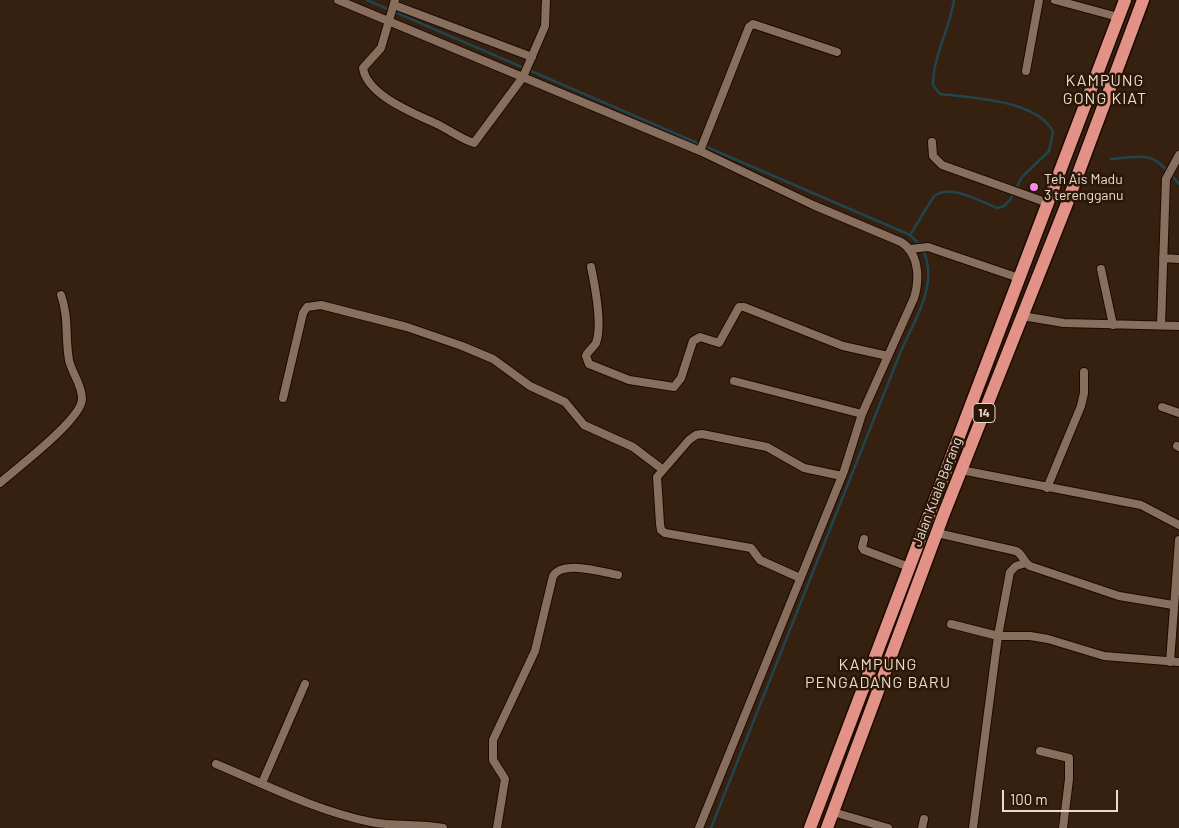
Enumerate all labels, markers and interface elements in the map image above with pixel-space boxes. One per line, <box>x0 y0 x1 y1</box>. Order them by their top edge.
district label: KAMPUNG GONG KIAT <box>1062 71 1148 109</box>
place label: Teh Ais Madu 3 terengganu <box>1044 171 1124 203</box>
marker: Teh Ais Madu 3 terengganu <box>1028 181 1040 193</box>
road number: 14 <box>973 403 995 422</box>
street label: Jalan Kuala Berang <box>908 435 966 549</box>
district label: KAMPUNG PENGADANG BARU <box>803 655 953 693</box>
scale bar <box>1004 780 1120 812</box>
text: 100 m <box>1010 790 1048 808</box>

